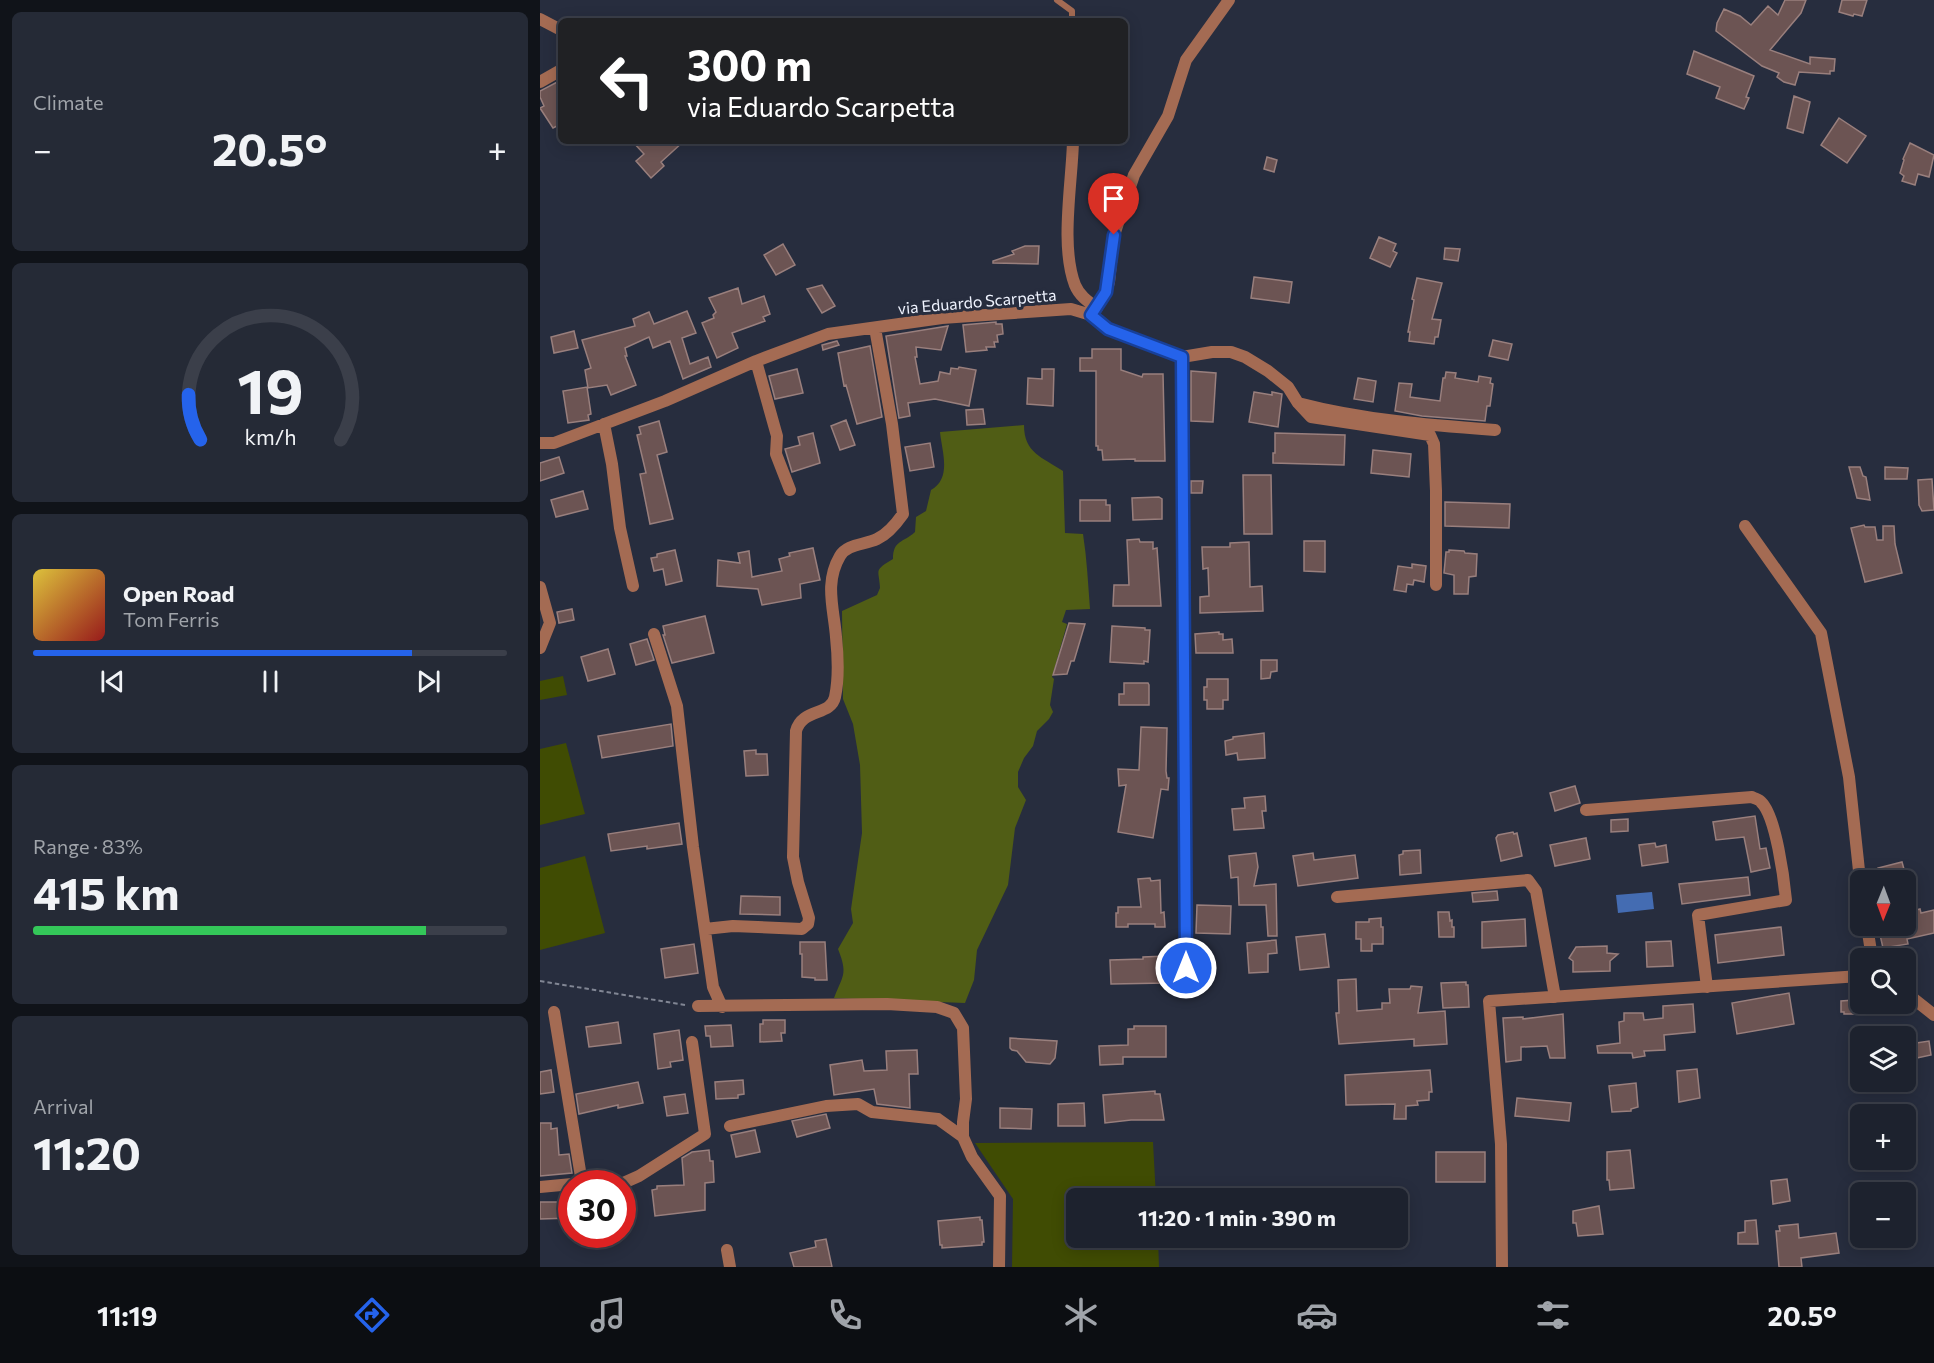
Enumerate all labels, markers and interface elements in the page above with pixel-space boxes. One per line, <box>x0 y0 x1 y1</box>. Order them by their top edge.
text: 300 m <box>687 38 812 90</box>
icon: left <box>588 42 666 120</box>
text: Climate <box>33 90 103 114</box>
text: via Eduardo Scarpetta <box>687 90 956 123</box>
text: 20.5° <box>212 120 327 175</box>
text: − <box>33 128 52 169</box>
text: + <box>488 128 507 169</box>
pin <box>1088 173 1139 235</box>
icon: arrive <box>1097 182 1130 215</box>
street label: via Eduardo Scarpetta <box>897 285 1057 317</box>
text: 19 <box>237 351 303 427</box>
text: km/h <box>244 423 296 449</box>
text: Open Road <box>123 580 234 607</box>
text: Tom Ferris <box>123 607 219 631</box>
icon: previous <box>96 665 129 698</box>
icon: pause <box>254 665 287 698</box>
icon: next <box>412 665 445 698</box>
text: Range · 83% <box>33 834 143 858</box>
text: 415 km <box>33 864 180 919</box>
north arrow <box>1850 870 1916 936</box>
map controls <box>1850 870 1916 1248</box>
position arrow <box>1154 936 1218 1000</box>
button: search <box>1850 948 1916 1014</box>
button: layers <box>1850 1026 1916 1092</box>
text: Arrival <box>33 1094 94 1118</box>
button: + <box>1850 1104 1916 1170</box>
text: 11:20 <box>33 1124 141 1179</box>
speed limit sign: 30 <box>558 1170 636 1248</box>
button: − <box>1850 1182 1916 1248</box>
text: 11:20 · 1 min · 390 m <box>1138 1204 1336 1231</box>
icon: directions <box>351 1294 393 1336</box>
icon: music <box>587 1294 629 1336</box>
icon: phone <box>824 1294 866 1336</box>
icon: climate <box>1060 1294 1102 1336</box>
icon: car <box>1296 1294 1338 1336</box>
icon: filters <box>1532 1294 1574 1336</box>
text: 11:19 <box>97 1299 157 1332</box>
text: 20.5° <box>1768 1299 1837 1332</box>

